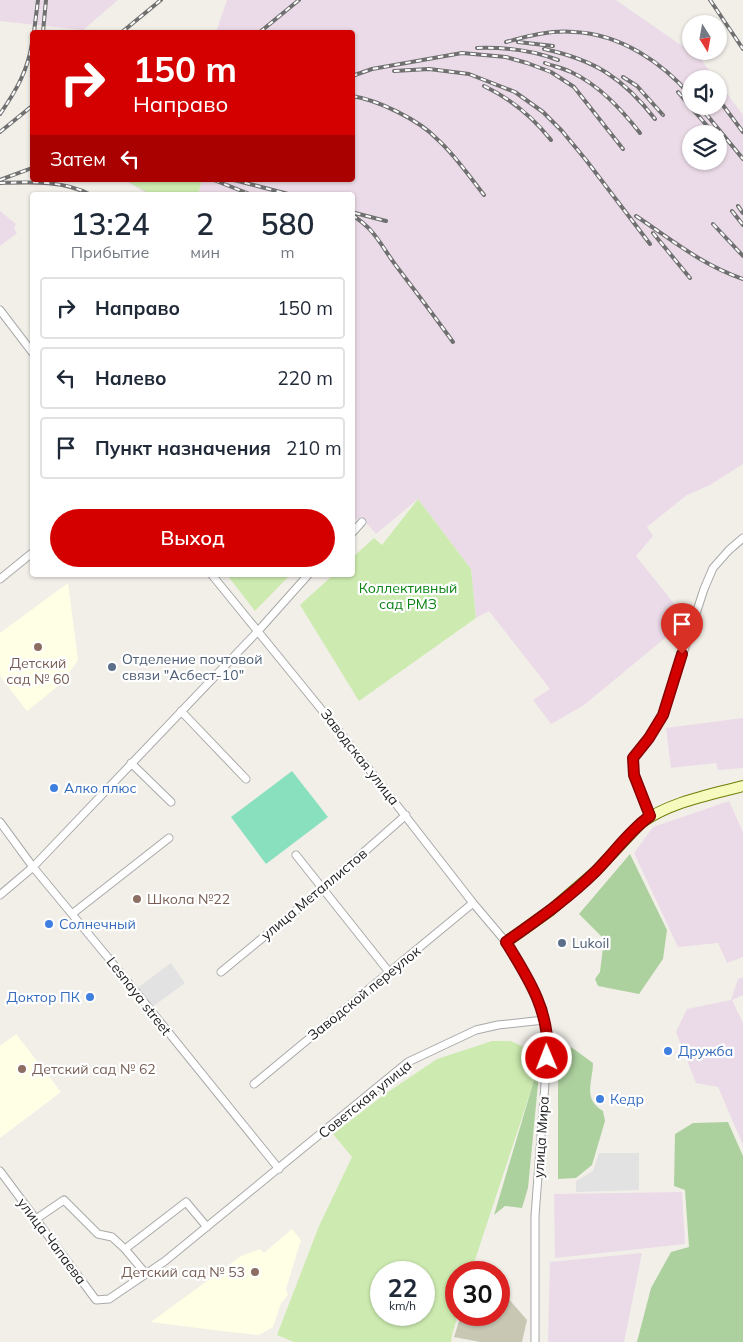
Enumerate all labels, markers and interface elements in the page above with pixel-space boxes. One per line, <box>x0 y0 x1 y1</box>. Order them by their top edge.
north arrow <box>682 15 728 60</box>
map controls <box>682 15 727 170</box>
text: 150 m <box>133 47 237 91</box>
icon: right <box>50 50 115 115</box>
button: sound <box>682 70 727 115</box>
text: Направо <box>133 90 228 118</box>
button: layers <box>682 125 727 170</box>
icon: left <box>116 145 144 173</box>
text: Затем <box>50 147 106 171</box>
text: 13:24 <box>71 205 150 243</box>
text: 2 <box>196 205 214 243</box>
text: 580 <box>260 205 314 243</box>
text: Прибытие <box>71 242 149 262</box>
text: мин <box>190 242 220 262</box>
text: m <box>280 242 295 262</box>
icon: right <box>52 294 80 322</box>
text: Направо <box>95 296 180 320</box>
text: 150 m <box>277 296 333 320</box>
icon: left <box>52 364 80 392</box>
text: Налево <box>95 366 167 390</box>
text: 220 m <box>277 366 333 390</box>
icon: arrive <box>52 434 80 462</box>
text: Пункт назначения <box>95 436 271 460</box>
text: 210 m <box>286 436 342 460</box>
button: Выход <box>50 509 335 567</box>
park label: Коллективный сад РМЗ <box>359 579 457 613</box>
pin <box>661 603 703 654</box>
icon: arrive <box>668 610 696 638</box>
marker: Детский сад № 60 <box>32 641 44 653</box>
place label: Отделение почтовой связи "Асбест-10" <box>122 650 263 684</box>
place label: Детский сад № 60 <box>6 654 70 688</box>
marker: Отделение почтовой связи "Асбест-10" <box>106 661 118 673</box>
street label: Заводская улица <box>317 705 403 809</box>
place label: Алко плюс <box>64 779 136 797</box>
marker: Алко плюс <box>48 782 60 794</box>
street label: улица Металлистов <box>257 844 371 944</box>
place label: Школа №22 <box>147 890 230 908</box>
marker: Школа №22 <box>131 893 143 905</box>
place label: Солнечный <box>59 915 136 933</box>
marker: Солнечный <box>43 918 55 930</box>
place label: Lukoil <box>572 934 609 952</box>
marker: Lukoil <box>556 937 568 949</box>
street label: Заводской переулок <box>304 942 424 1044</box>
street label: Lesnaya street <box>103 953 175 1039</box>
place label: Доктор ПК <box>7 988 81 1006</box>
marker: Доктор ПК <box>84 991 96 1003</box>
position arrow <box>520 1031 572 1083</box>
place label: Дружба <box>678 1042 733 1060</box>
marker: Дружба <box>662 1045 674 1057</box>
street label: Советская улица <box>315 1056 415 1142</box>
place label: Детский сад № 62 <box>32 1060 156 1078</box>
marker: Детский сад № 62 <box>16 1063 28 1075</box>
place label: Кедр <box>610 1090 644 1108</box>
marker: Кедр <box>594 1093 606 1105</box>
street label: улица Мира <box>529 1096 553 1178</box>
street label: улица Чапаева <box>14 1194 90 1288</box>
speed limit sign: 30 <box>445 1261 510 1326</box>
place label: Детский сад № 53 <box>121 1263 245 1281</box>
marker: Детский сад № 53 <box>249 1266 261 1278</box>
text: 22 <box>387 1272 418 1303</box>
text: km/h <box>389 1298 416 1313</box>

